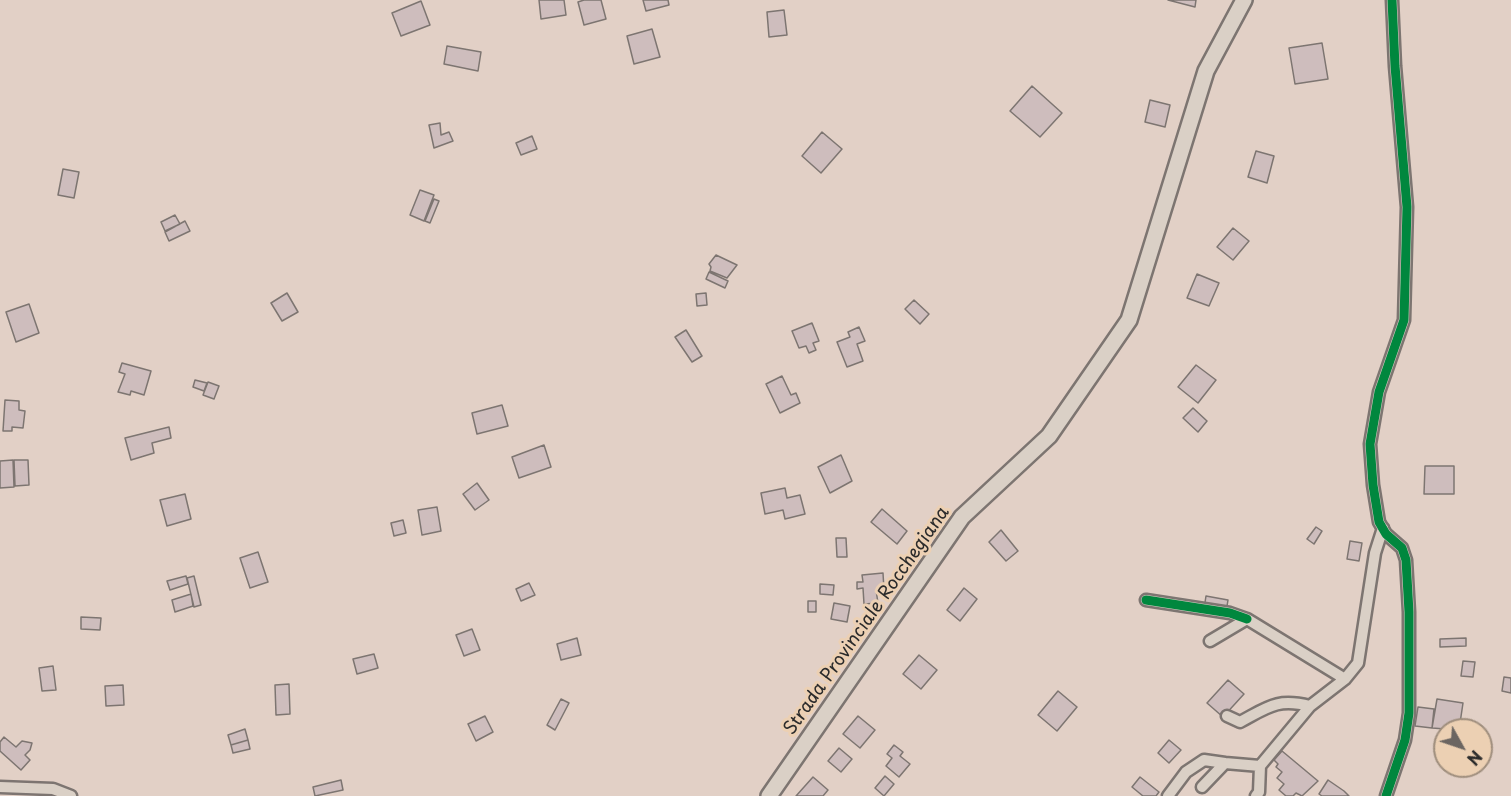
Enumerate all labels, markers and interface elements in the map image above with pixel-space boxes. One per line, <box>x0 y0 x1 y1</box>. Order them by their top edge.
street label: Strada Provinciale Rocchegiana <box>780 503 954 739</box>
north arrow <box>1433 718 1493 778</box>
text: N <box>1462 746 1489 771</box>

